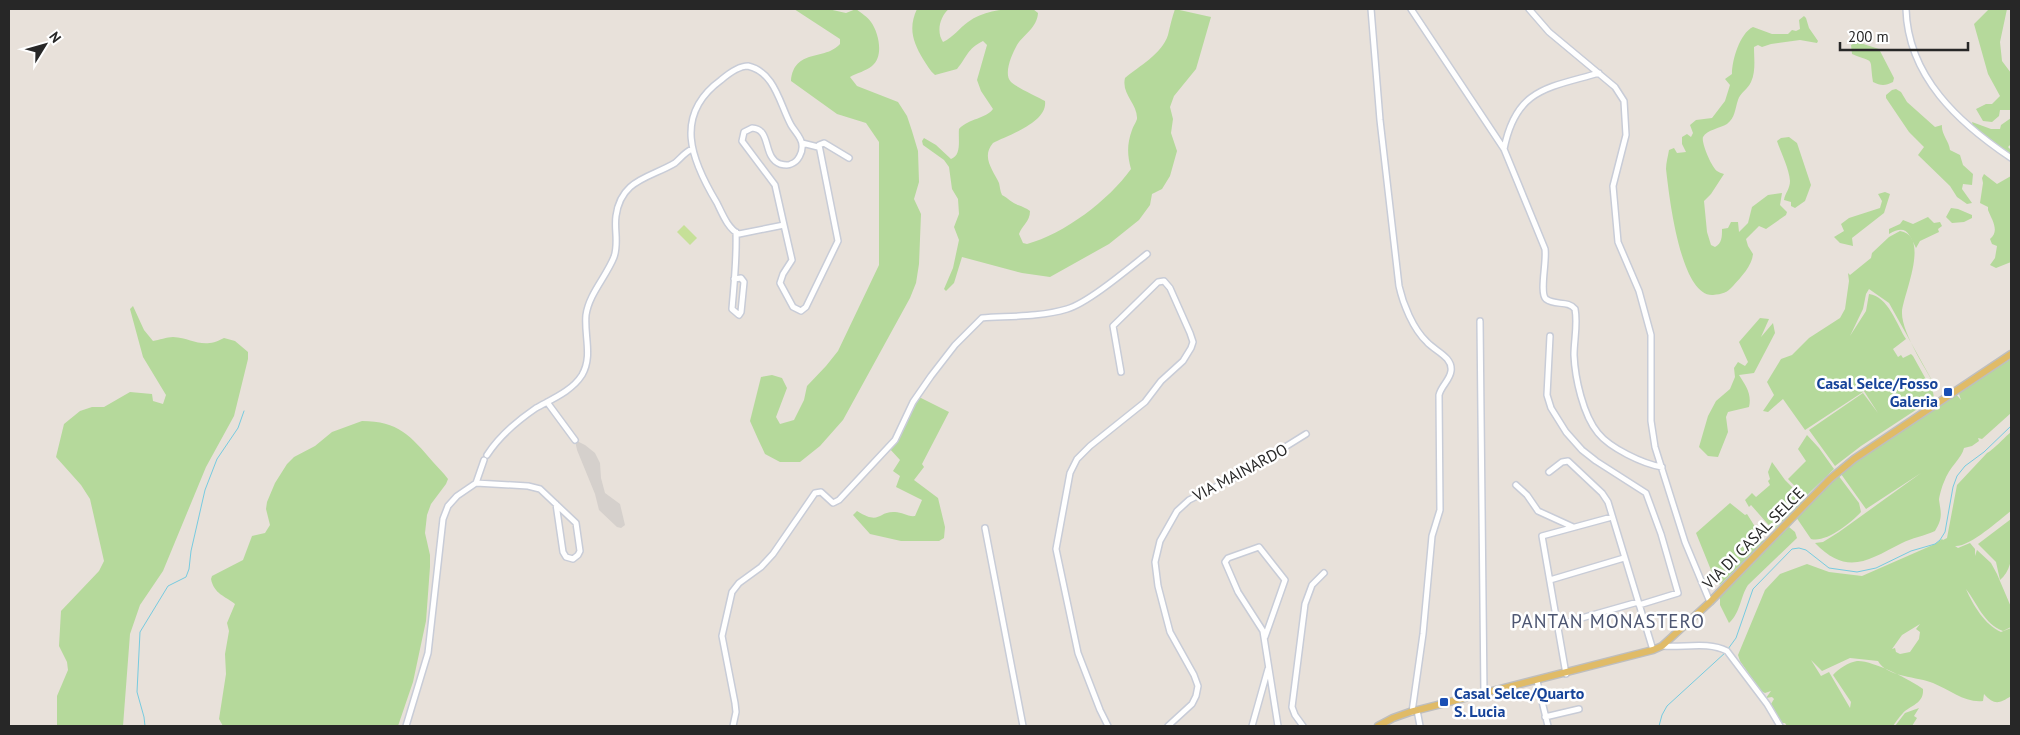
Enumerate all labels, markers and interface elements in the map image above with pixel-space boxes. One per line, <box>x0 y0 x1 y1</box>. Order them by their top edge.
north arrow <box>20 20 70 70</box>
scale bar <box>1840 20 1968 52</box>
text: 200 m <box>1848 27 1889 46</box>
text: N <box>45 28 65 46</box>
place label: Casal Selce/Fosso Galeria <box>1816 373 1938 411</box>
marker: Casal Selce/Fosso Galeria <box>1942 386 1954 398</box>
street label: VIA MAINARDO <box>1188 439 1291 506</box>
street label: VIA DI CASAL SELCE <box>1697 483 1808 594</box>
district label: PANTAN MONASTERO <box>1511 609 1705 633</box>
place label: Casal Selce/Quarto S. Lucia <box>1454 683 1585 721</box>
marker: Casal Selce/Quarto S. Lucia <box>1438 696 1450 708</box>

